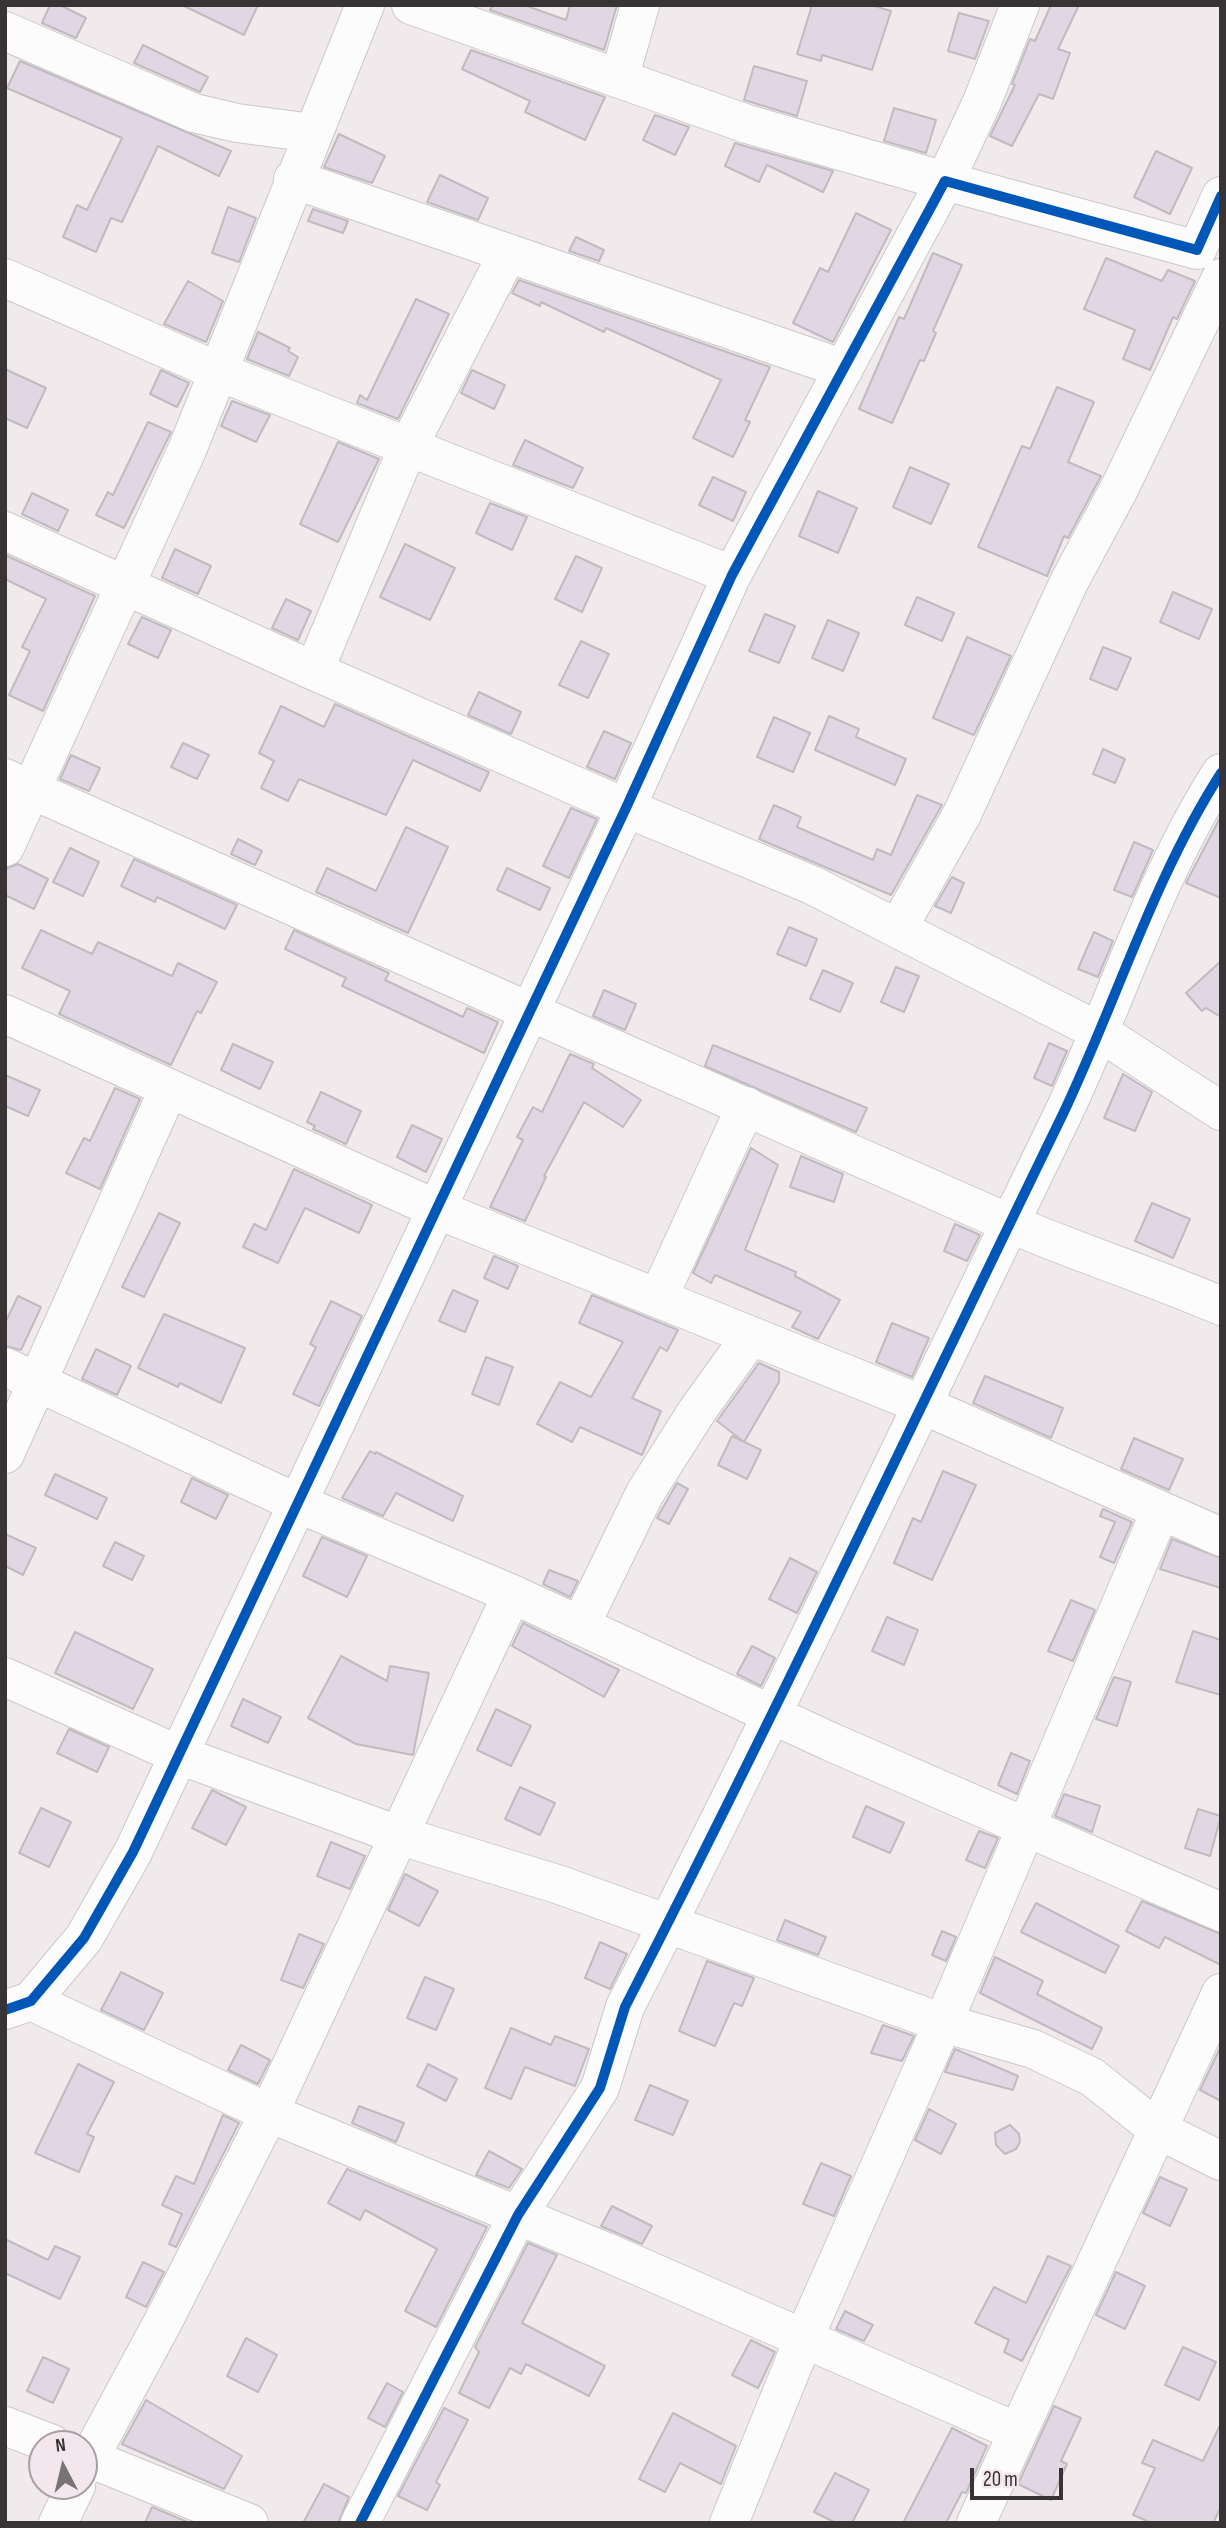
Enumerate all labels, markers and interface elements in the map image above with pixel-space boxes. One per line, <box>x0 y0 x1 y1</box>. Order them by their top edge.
north arrow <box>28 2430 98 2500</box>
text: N <box>54 2434 67 2458</box>
scale bar <box>974 2454 1067 2498</box>
text: 20 m <box>983 2467 1018 2492</box>

